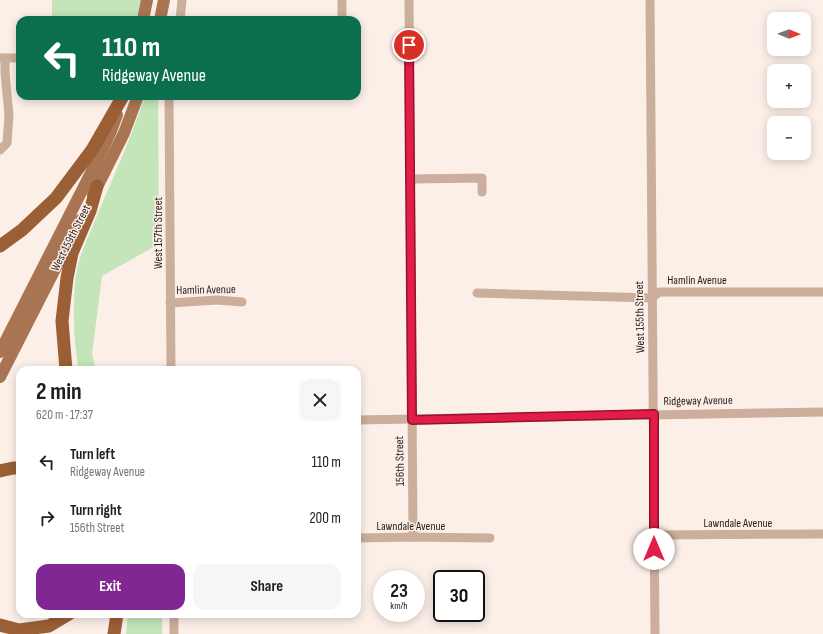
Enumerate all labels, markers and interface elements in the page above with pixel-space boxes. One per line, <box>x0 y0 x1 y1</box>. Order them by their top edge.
north arrow <box>767 12 811 56</box>
map controls <box>767 12 811 160</box>
pin <box>392 28 426 62</box>
text: 110 m <box>102 31 160 64</box>
icon: left <box>36 32 88 84</box>
icon: arrive <box>398 34 420 56</box>
button: + <box>767 64 811 108</box>
text: Ridgeway Avenue <box>102 65 206 86</box>
button: − <box>767 116 811 160</box>
street label: West 157th Street <box>151 197 166 269</box>
street label: West 159th Street <box>48 202 94 274</box>
street label: Hamlin Avenue <box>667 273 727 288</box>
street label: West 155th Street <box>632 280 648 353</box>
street label: Hamlin Avenue <box>176 282 236 298</box>
text: 2 min <box>36 377 82 406</box>
button: close <box>299 379 341 421</box>
street label: Ridgeway Avenue <box>663 393 733 409</box>
text: 620 m · 17:37 <box>36 407 93 423</box>
street label: 156th Street <box>392 435 408 486</box>
text: Turn left <box>70 445 115 464</box>
icon: left <box>36 451 58 473</box>
text: 110 m <box>312 453 341 472</box>
text: Ridgeway Avenue <box>70 464 145 480</box>
text: Turn right <box>70 501 122 520</box>
icon: right <box>36 507 58 529</box>
text: 200 m <box>309 509 341 528</box>
street label: Lawndale Avenue <box>704 516 773 531</box>
street label: Lawndale Avenue <box>377 519 446 534</box>
text: 156th Street <box>70 520 124 536</box>
position arrow <box>633 528 675 570</box>
button: Exit <box>36 564 185 610</box>
button: Share <box>193 564 341 610</box>
speed limit sign: 30 <box>433 570 485 622</box>
text: 23 <box>390 579 408 603</box>
text: km/h <box>390 600 408 612</box>

